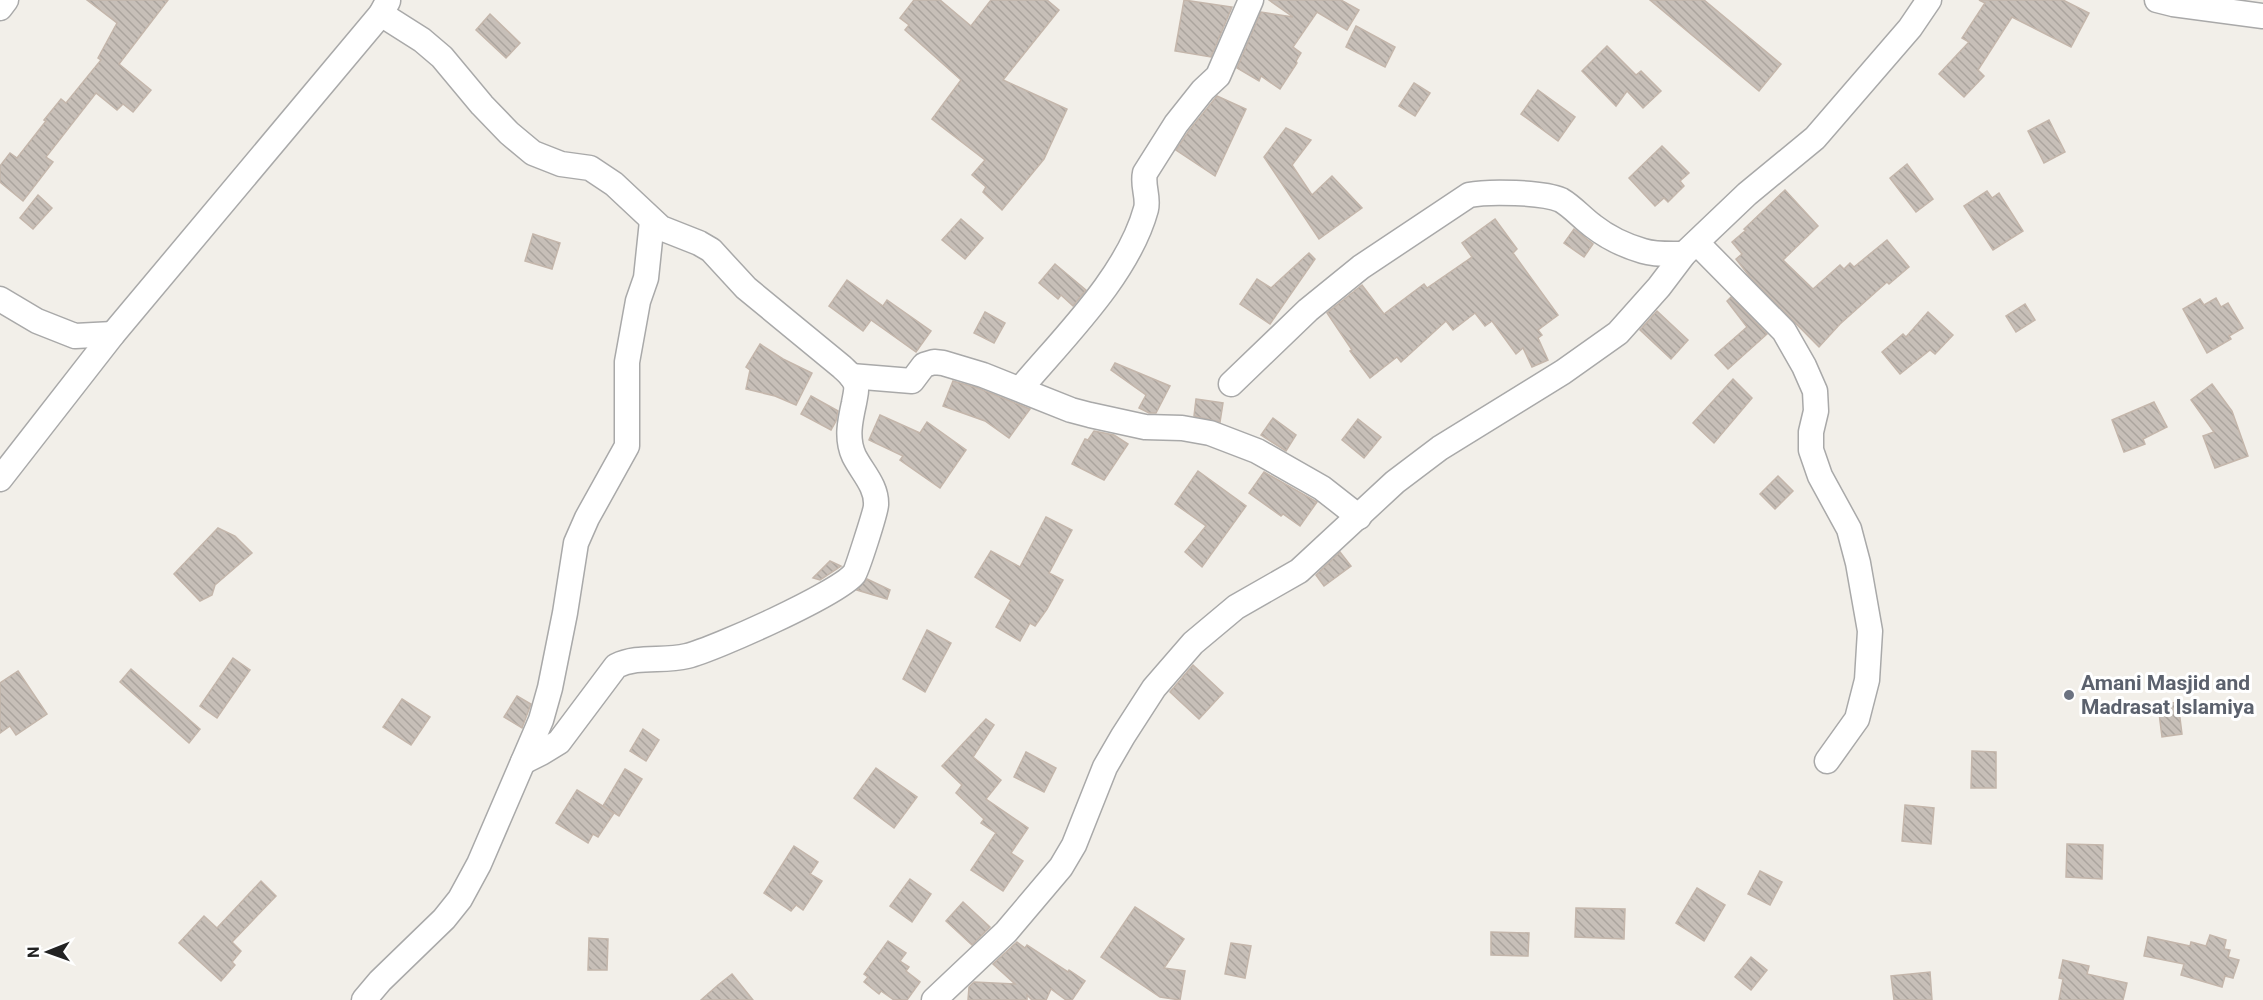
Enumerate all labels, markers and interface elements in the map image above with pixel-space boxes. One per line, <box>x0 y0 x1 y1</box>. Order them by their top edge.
place label: Amani Masjid and Madrasat Islamiya <box>2081 671 2255 719</box>
marker: Amani Masjid and Madrasat Islamiya <box>2062 688 2076 702</box>
north arrow <box>18 922 78 982</box>
text: N <box>24 946 43 958</box>

